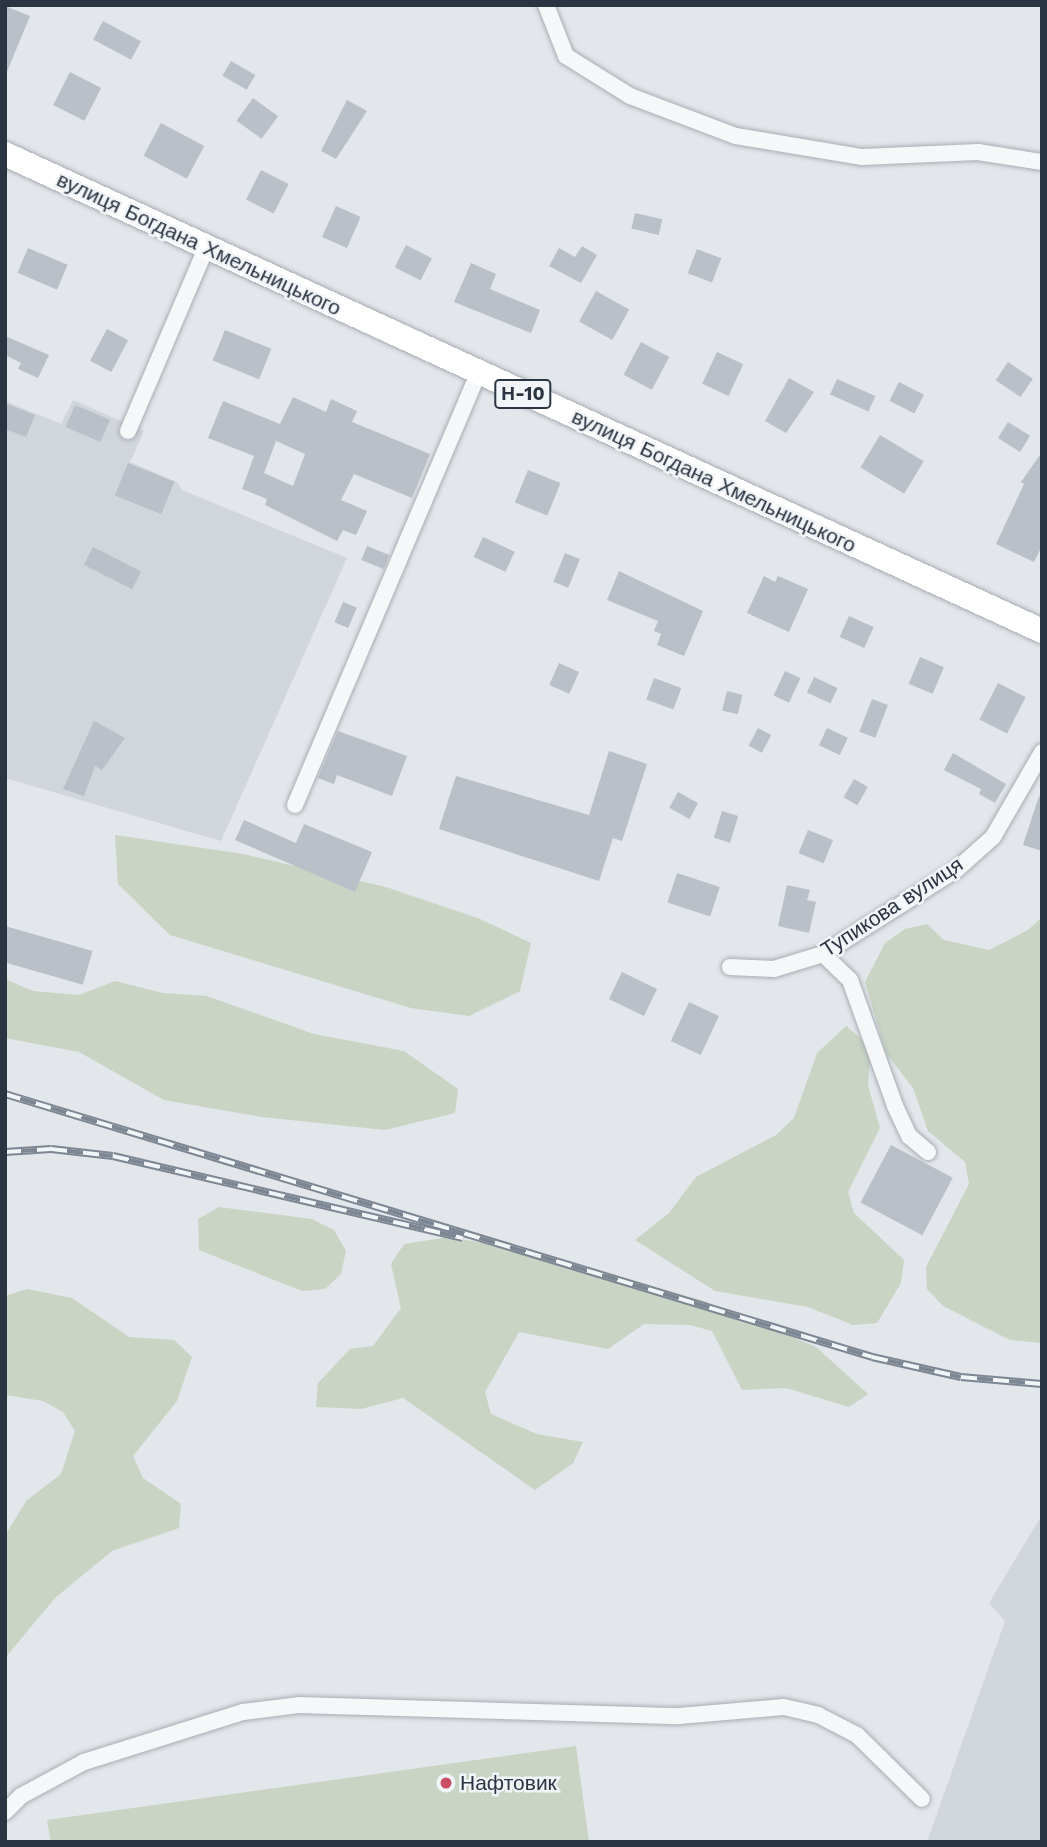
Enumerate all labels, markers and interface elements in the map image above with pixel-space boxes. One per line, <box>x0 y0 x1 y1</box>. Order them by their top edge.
street label: вулиця Богдана Хмельницького <box>53 167 345 321</box>
road number: Н-10 <box>493 378 553 410</box>
street label: вулиця Богдана Хмельницького <box>568 404 860 558</box>
street label: Тупикова вулиця <box>816 852 968 962</box>
place label: Нафтовик <box>460 1770 557 1796</box>
marker: Нафтовик <box>438 1775 454 1791</box>

